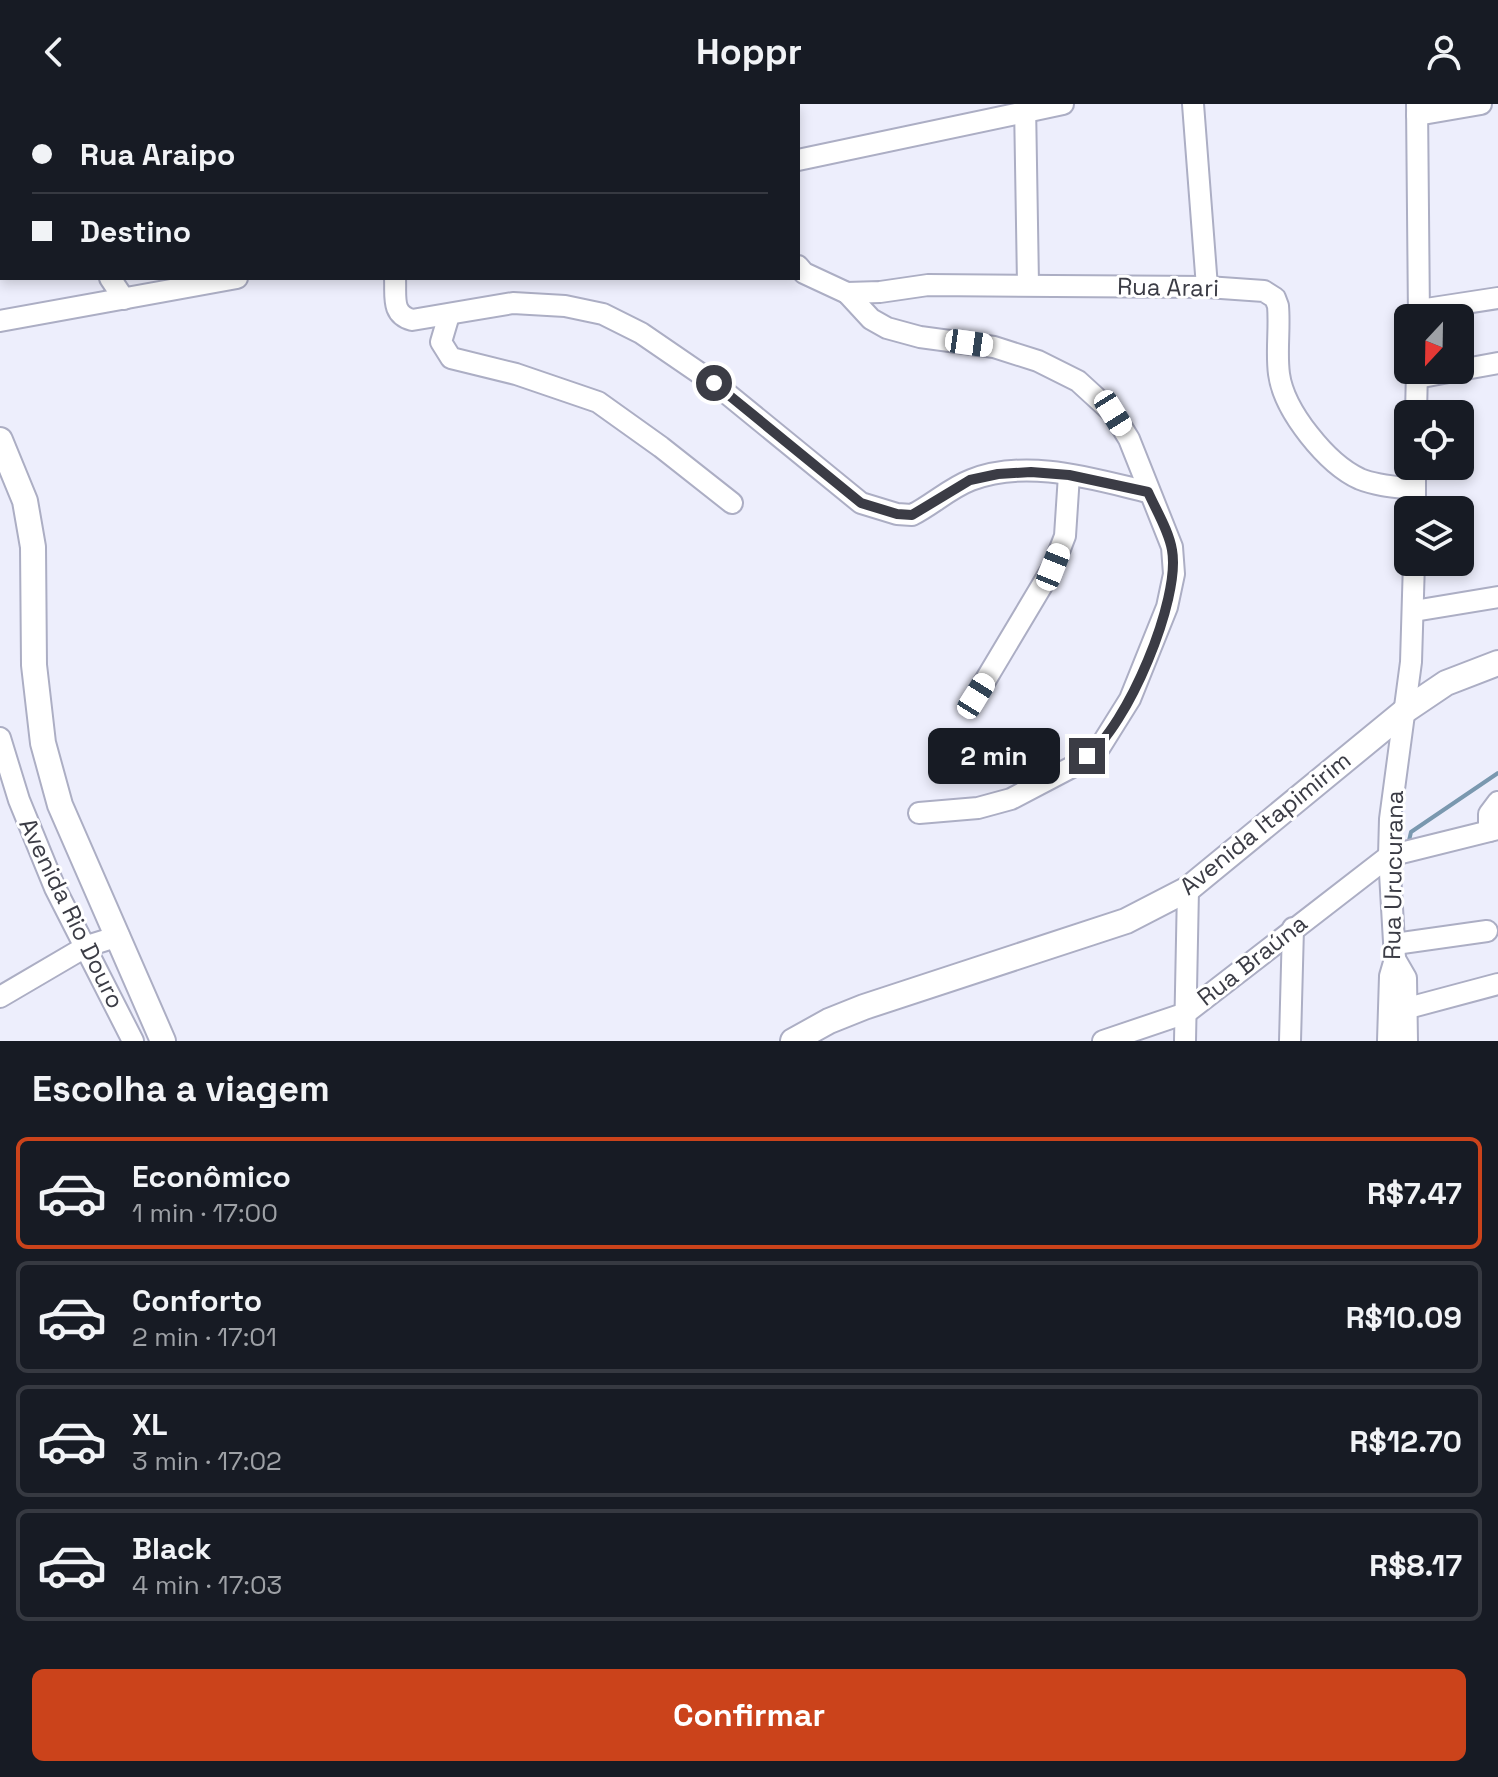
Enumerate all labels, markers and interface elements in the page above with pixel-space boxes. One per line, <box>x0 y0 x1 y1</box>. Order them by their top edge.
text: Hoppr <box>696 29 802 75</box>
icon: back <box>32 30 76 74</box>
icon: person <box>1422 30 1466 74</box>
text: Rua Araipo <box>80 135 235 174</box>
text: Destino <box>80 212 191 251</box>
street label: Rua Arari <box>1117 271 1219 303</box>
north arrow <box>1394 304 1474 384</box>
map controls <box>1394 304 1474 576</box>
car <box>944 328 994 358</box>
route start <box>696 365 732 401</box>
car <box>1090 386 1136 440</box>
button: locate <box>1394 400 1474 480</box>
button: layers <box>1394 496 1474 576</box>
car <box>1033 540 1073 594</box>
car <box>953 669 999 723</box>
callout: 2 min <box>927 728 1059 784</box>
route end <box>1069 738 1105 774</box>
text: 2 min <box>960 739 1028 773</box>
street label: Avenida Itapimirim <box>1173 744 1357 902</box>
street label: Rua Urucurana <box>1376 790 1410 960</box>
street label: Avenida Rio Douro <box>12 813 132 1013</box>
street label: Rua Braúna <box>1191 907 1313 1013</box>
text: Escolha a viagem <box>32 1066 330 1112</box>
icon: car <box>36 1157 108 1229</box>
text: Econômico <box>132 1157 291 1196</box>
text: R$7.47 <box>1367 1174 1462 1213</box>
text: 1 min · 17:00 <box>132 1196 278 1230</box>
icon: car <box>36 1281 108 1353</box>
text: Conforto <box>132 1281 262 1320</box>
text: R$10.09 <box>1346 1298 1462 1337</box>
text: 2 min · 17:01 <box>132 1320 277 1354</box>
icon: car <box>36 1405 108 1477</box>
text: XL <box>132 1405 168 1444</box>
text: R$12.70 <box>1350 1422 1462 1461</box>
text: 3 min · 17:02 <box>132 1444 282 1478</box>
icon: car <box>36 1529 108 1601</box>
text: Black <box>132 1529 211 1568</box>
text: R$8.17 <box>1369 1546 1462 1585</box>
text: 4 min · 17:03 <box>132 1568 282 1602</box>
button: Confirmar <box>32 1669 1466 1761</box>

